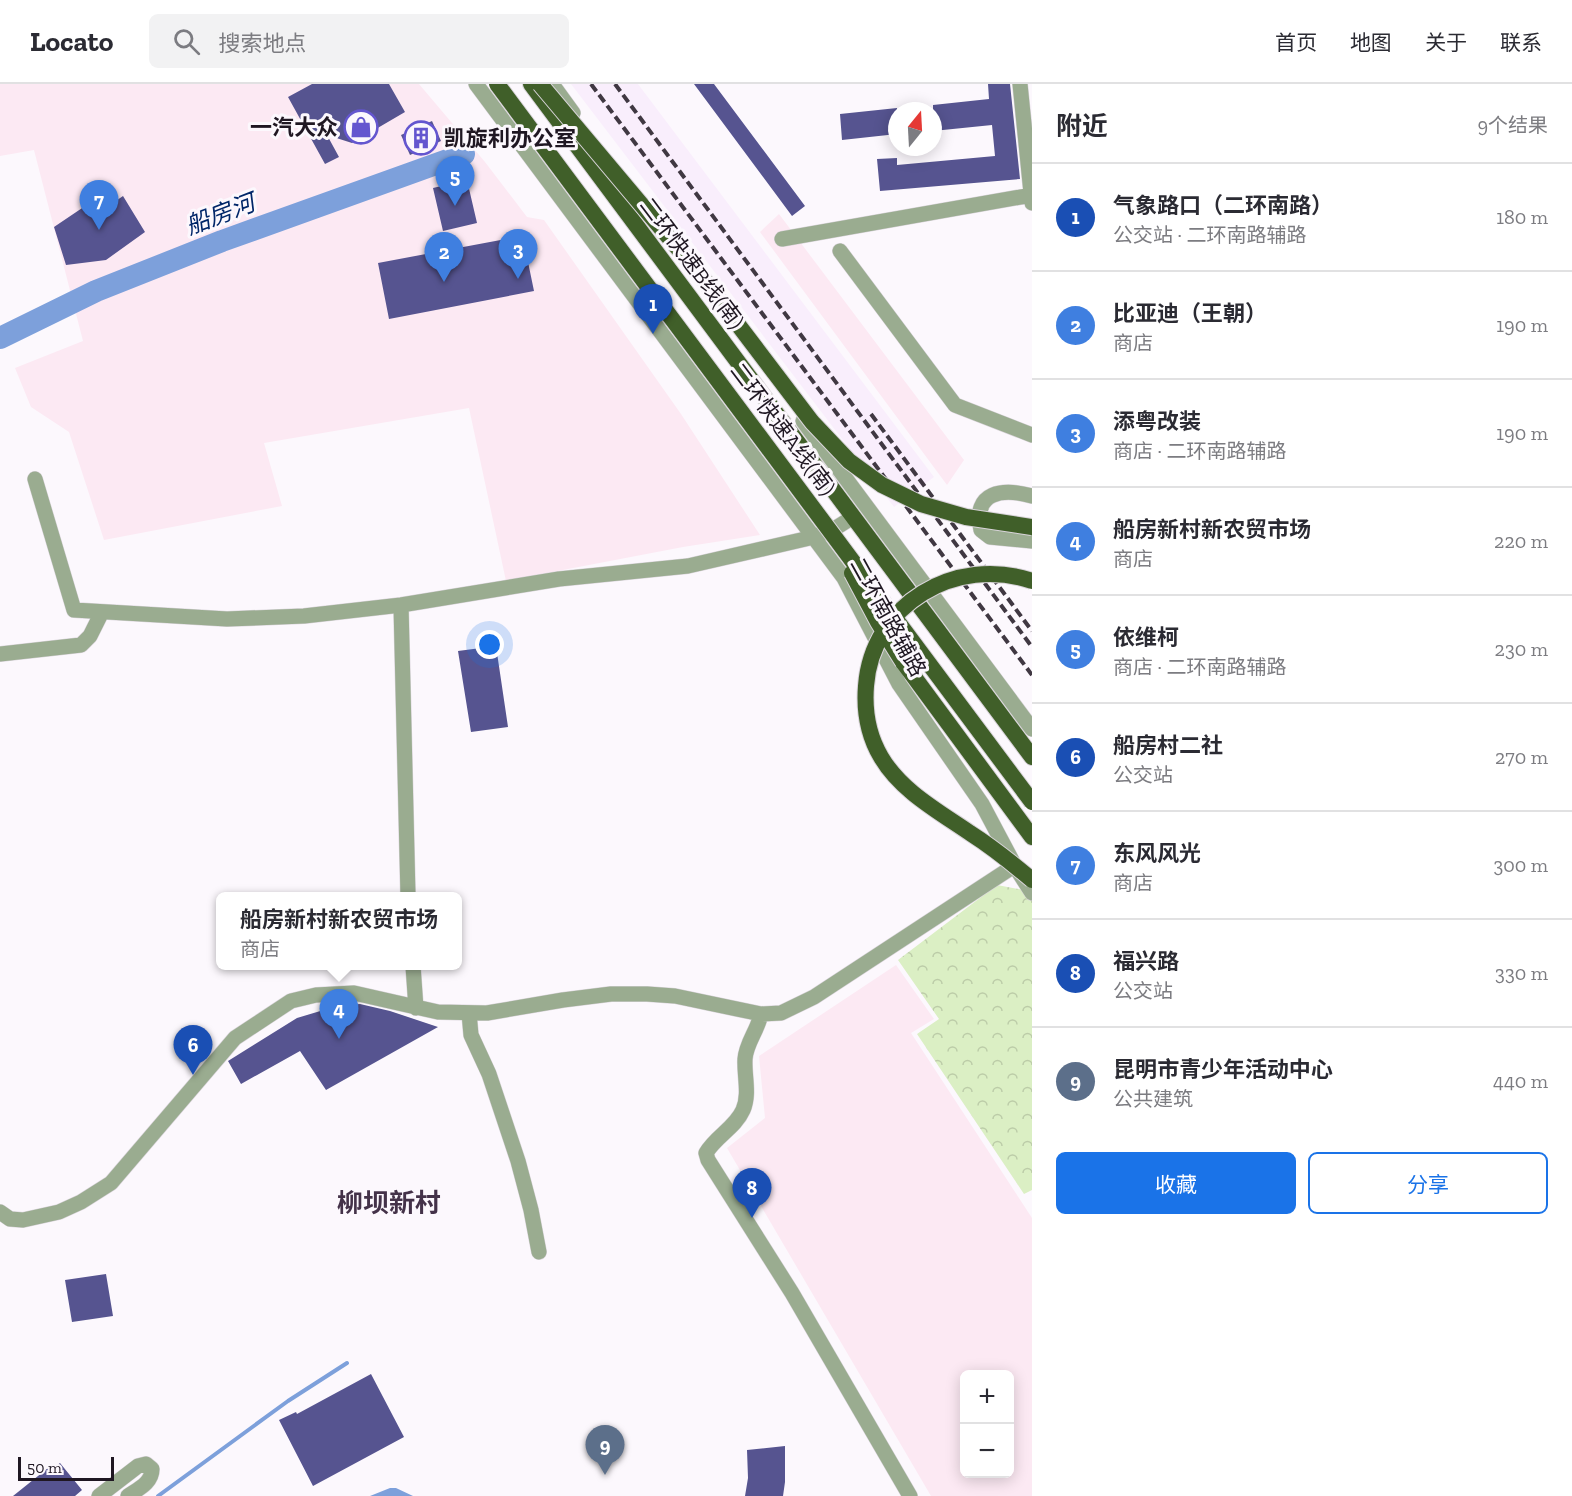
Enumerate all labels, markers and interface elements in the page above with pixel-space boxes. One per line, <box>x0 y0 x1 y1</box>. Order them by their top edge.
search box <box>149 14 569 68</box>
text: Locato <box>30 25 113 58</box>
icon: search <box>170 25 203 58</box>
text: 搜索地点 <box>218 30 306 57</box>
text: 首页 <box>1275 30 1317 55</box>
text: 地图 <box>1350 30 1392 55</box>
text: 关于 <box>1425 30 1467 55</box>
text: 联系 <box>1500 30 1542 55</box>
north arrow <box>888 102 942 156</box>
shop icon: 一汽大众 <box>343 109 379 145</box>
text: 附近 <box>1056 110 1108 142</box>
text: 9个结果 <box>1477 113 1548 137</box>
place label: 一汽大众 <box>250 114 338 141</box>
building icon: 凯旋利办公室 <box>403 120 439 156</box>
place label: 凯旋利办公室 <box>444 125 576 152</box>
pin: 5 <box>436 156 474 206</box>
pin: 7 <box>80 180 118 230</box>
water label: 船房河 <box>181 186 263 240</box>
street label: 二环快速B线(南) <box>634 192 750 334</box>
text: 气象路口（二环南路） <box>1113 192 1333 219</box>
text: 1 <box>1071 205 1080 229</box>
text: 180 m <box>1496 205 1548 229</box>
text: 公交站 · 二环南路辅路 <box>1113 223 1306 247</box>
pin: 3 <box>498 230 538 279</box>
pin: 2 <box>424 232 464 282</box>
pin: 1 <box>634 284 672 334</box>
text: 比亚迪（王朝） <box>1113 300 1267 327</box>
text: 2 <box>1070 313 1081 337</box>
text: 190 m <box>1496 313 1548 337</box>
text: 商店 <box>1113 331 1153 355</box>
street label: 二环快速A线(南) <box>725 358 841 500</box>
text: 添粤改装 <box>1113 408 1201 435</box>
text: 3 <box>1070 421 1081 445</box>
text: 190 m <box>1496 421 1548 445</box>
text: 商店 · 二环南路辅路 <box>1113 439 1286 463</box>
text: 船房新村新农贸市场 <box>1113 516 1311 543</box>
text: 4 <box>1070 529 1081 553</box>
text: 220 m <box>1494 529 1548 553</box>
text: 商店 <box>1113 547 1153 571</box>
street label: 二环南路辅路 <box>844 553 932 681</box>
text: 依维柯 <box>1113 624 1179 651</box>
your location <box>475 630 504 659</box>
text: 5 <box>1070 637 1081 661</box>
text: 230 m <box>1495 637 1548 661</box>
text: 商店 · 二环南路辅路 <box>1113 655 1286 679</box>
text: 船房村二社 <box>1113 732 1223 759</box>
text: 6 <box>1070 745 1081 769</box>
text: 270 m <box>1495 745 1548 769</box>
text: 公交站 <box>1113 763 1173 787</box>
text: 东风风光 <box>1113 840 1201 867</box>
text: 7 <box>1071 853 1080 877</box>
text: 300 m <box>1493 853 1548 877</box>
text: 商店 <box>1113 871 1153 895</box>
popup <box>216 892 462 970</box>
text: 船房新村新农贸市场 <box>240 906 438 933</box>
text: 商店 <box>240 937 280 961</box>
text: 福兴路 <box>1113 948 1179 975</box>
text: 8 <box>1070 961 1081 985</box>
text: 330 m <box>1495 961 1548 985</box>
text: 公交站 <box>1113 979 1173 1003</box>
pin: 4 <box>320 990 358 1039</box>
pin: 6 <box>174 1026 212 1075</box>
text: 昆明市青少年活动中心 <box>1113 1056 1333 1083</box>
text: 9 <box>1070 1069 1081 1093</box>
text: 440 m <box>1493 1069 1548 1093</box>
text: 公共建筑 <box>1113 1087 1193 1111</box>
button: 收藏 <box>1056 1152 1296 1214</box>
button: 分享 <box>1308 1152 1548 1214</box>
pin: 8 <box>732 1168 771 1218</box>
district label: 柳坝新村 <box>337 1187 441 1219</box>
map controls <box>960 1370 1014 1478</box>
button: + <box>960 1370 1014 1424</box>
button: − <box>960 1424 1014 1478</box>
pin: 9 <box>586 1426 624 1475</box>
scale bar <box>18 1454 114 1482</box>
text: 50 m <box>27 1458 62 1477</box>

